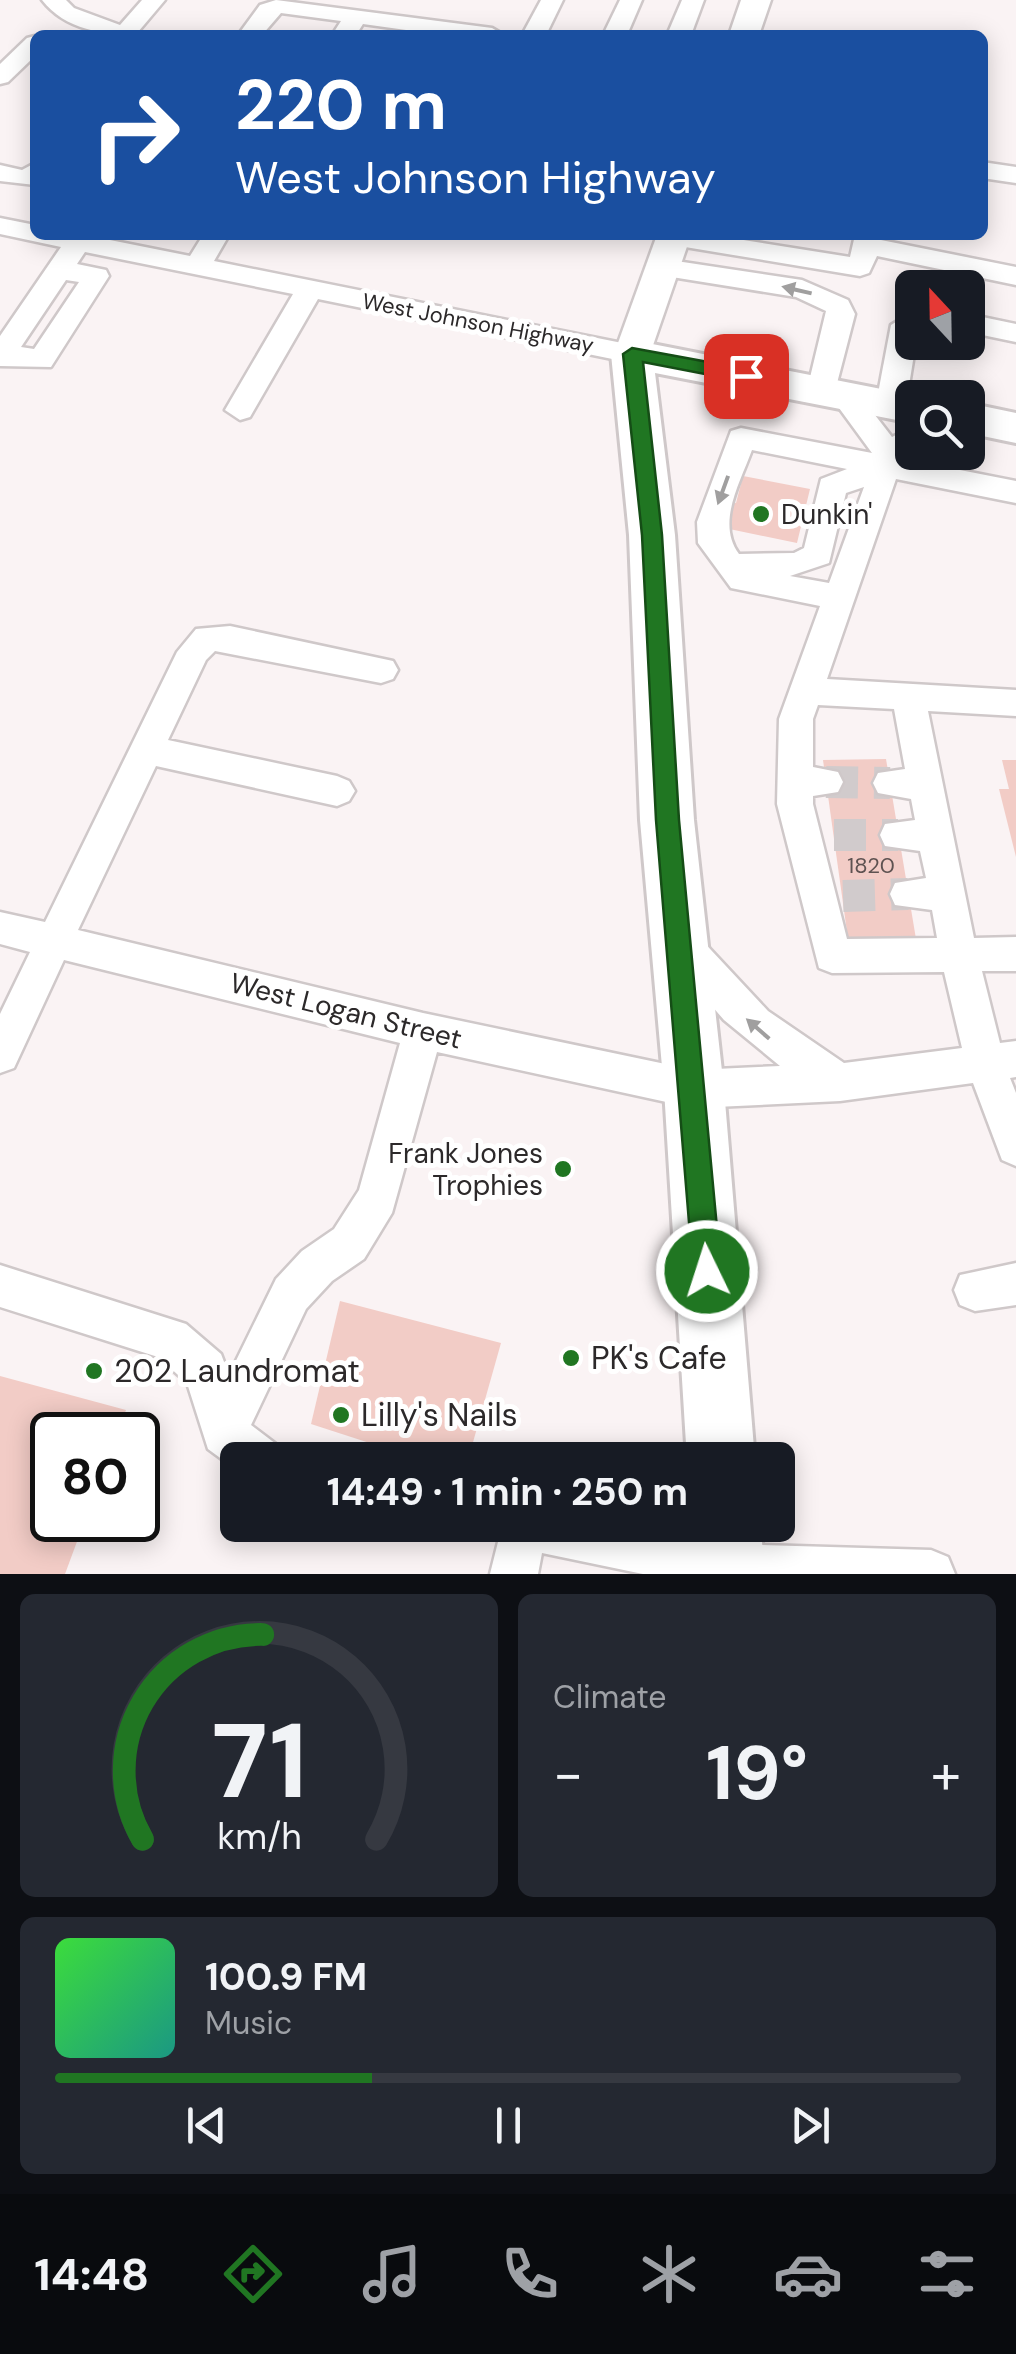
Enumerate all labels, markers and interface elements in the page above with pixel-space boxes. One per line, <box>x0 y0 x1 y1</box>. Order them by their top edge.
text: 220 m <box>235 60 447 151</box>
icon: right <box>70 70 200 200</box>
text: West Johnson Highway <box>235 148 716 207</box>
north arrow <box>895 270 985 360</box>
map controls <box>895 270 985 470</box>
one-way arrow <box>781 282 812 297</box>
street label: West Johnson Highway <box>360 286 596 360</box>
pin <box>704 334 789 419</box>
icon: arrive <box>719 349 774 404</box>
button: search <box>895 380 985 470</box>
one-way arrow <box>715 476 730 506</box>
place label: Dunkin' <box>781 496 872 533</box>
marker: Dunkin' <box>750 503 772 525</box>
house number: 1820 <box>847 851 895 880</box>
street label: West Logan Street <box>226 964 466 1058</box>
one-way arrow <box>746 1019 771 1041</box>
place label: Frank Jones Trophies <box>388 1135 543 1204</box>
marker: Frank Jones Trophies <box>552 1158 574 1180</box>
position arrow <box>655 1219 759 1323</box>
place label: PK's Cafe <box>591 1337 727 1379</box>
marker: PK's Cafe <box>560 1347 582 1369</box>
place label: 202 Laundromat <box>114 1350 360 1392</box>
marker: 202 Laundromat <box>83 1360 105 1382</box>
place label: Lilly's Nails <box>361 1394 518 1436</box>
marker: Lilly's Nails <box>330 1404 352 1426</box>
speed limit sign: 80 <box>30 1412 160 1542</box>
text: 14:49 · 1 min · 250 m <box>327 1467 688 1517</box>
text: Climate <box>553 1676 667 1718</box>
text: 71 <box>211 1694 307 1829</box>
text: 19° <box>706 1725 808 1822</box>
text: − <box>553 1738 583 1810</box>
text: + <box>931 1738 961 1810</box>
text: km/h <box>217 1814 301 1860</box>
text: 100.9 FM <box>205 1952 367 2002</box>
text: Music <box>205 2002 292 2044</box>
icon: previous <box>179 2098 234 2153</box>
icon: pause <box>481 2098 536 2153</box>
icon: next <box>783 2098 838 2153</box>
icon: directions <box>218 2239 288 2309</box>
icon: music <box>357 2239 427 2309</box>
icon: phone <box>495 2239 565 2309</box>
icon: climate <box>634 2239 704 2309</box>
icon: car <box>773 2239 843 2309</box>
icon: filters <box>912 2239 982 2309</box>
text: 14:48 <box>34 2245 149 2304</box>

